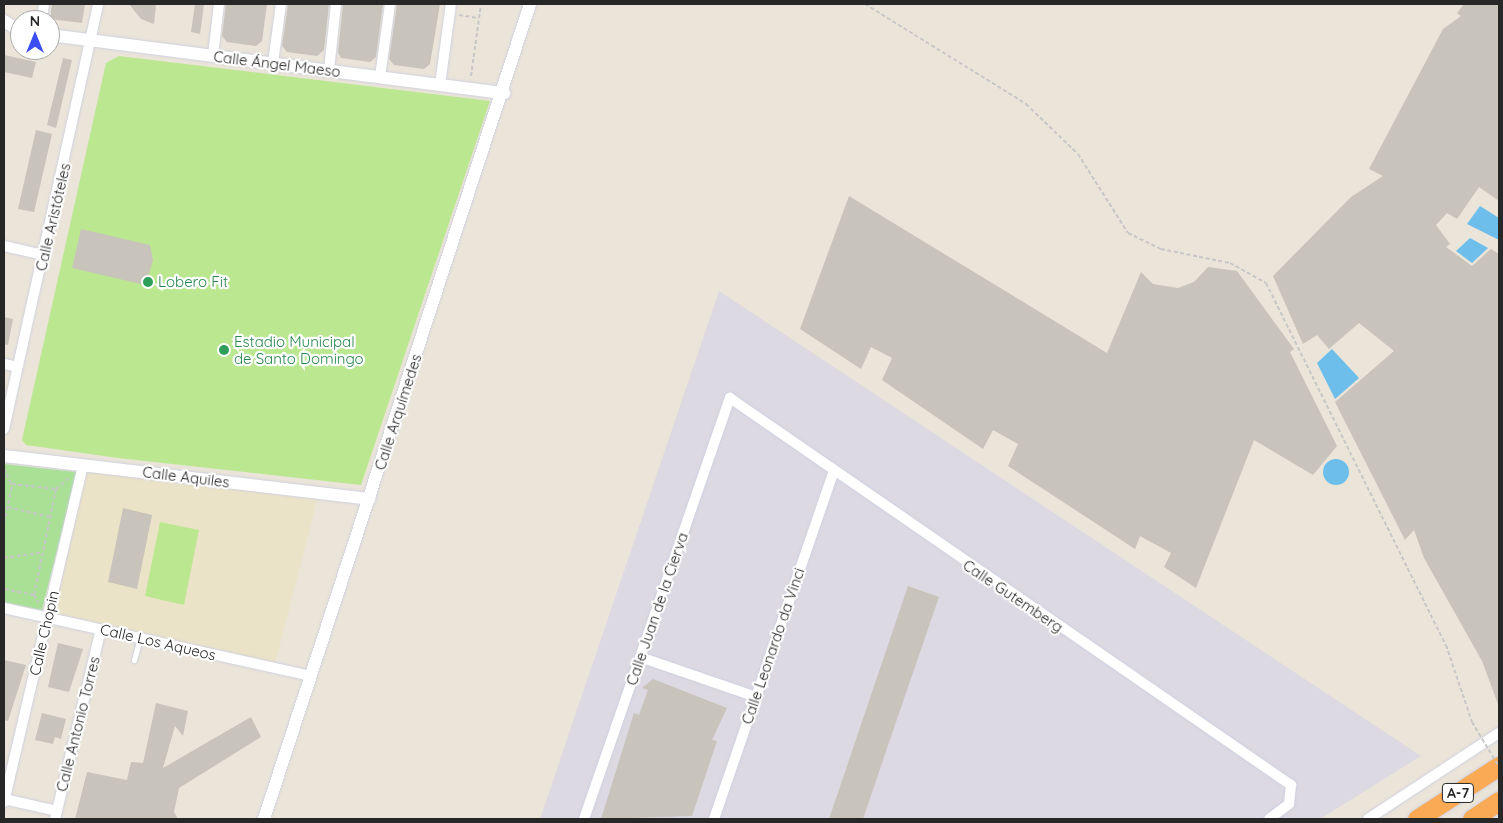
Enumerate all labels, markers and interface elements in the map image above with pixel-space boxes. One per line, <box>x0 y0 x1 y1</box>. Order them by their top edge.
north arrow <box>10 10 60 60</box>
text: N <box>30 12 40 30</box>
street label: Calle Ángel Maeso <box>213 47 341 81</box>
street label: Calle Aristóteles <box>32 161 74 273</box>
place label: Lobero Fit <box>158 273 228 291</box>
marker: Lobero Fit <box>142 276 154 288</box>
place label: Estadio Municipal de Santo Domingo <box>234 332 364 367</box>
marker: Estadio Municipal de Santo Domingo <box>218 344 230 356</box>
street label: Calle Arquímedes <box>371 352 425 472</box>
street label: Calle Aquiles <box>141 463 231 491</box>
street label: Calle Juan de la Cierva <box>622 530 692 688</box>
street label: Calle Gutemberg <box>960 556 1066 636</box>
street label: Calle Leonardo da Vinci <box>738 565 808 727</box>
street label: Calle Chopin <box>25 589 63 677</box>
street label: Calle Los Aqueos <box>98 620 218 664</box>
street label: Calle Antonio Torres <box>52 655 104 793</box>
road number: A-7 <box>1442 781 1474 804</box>

